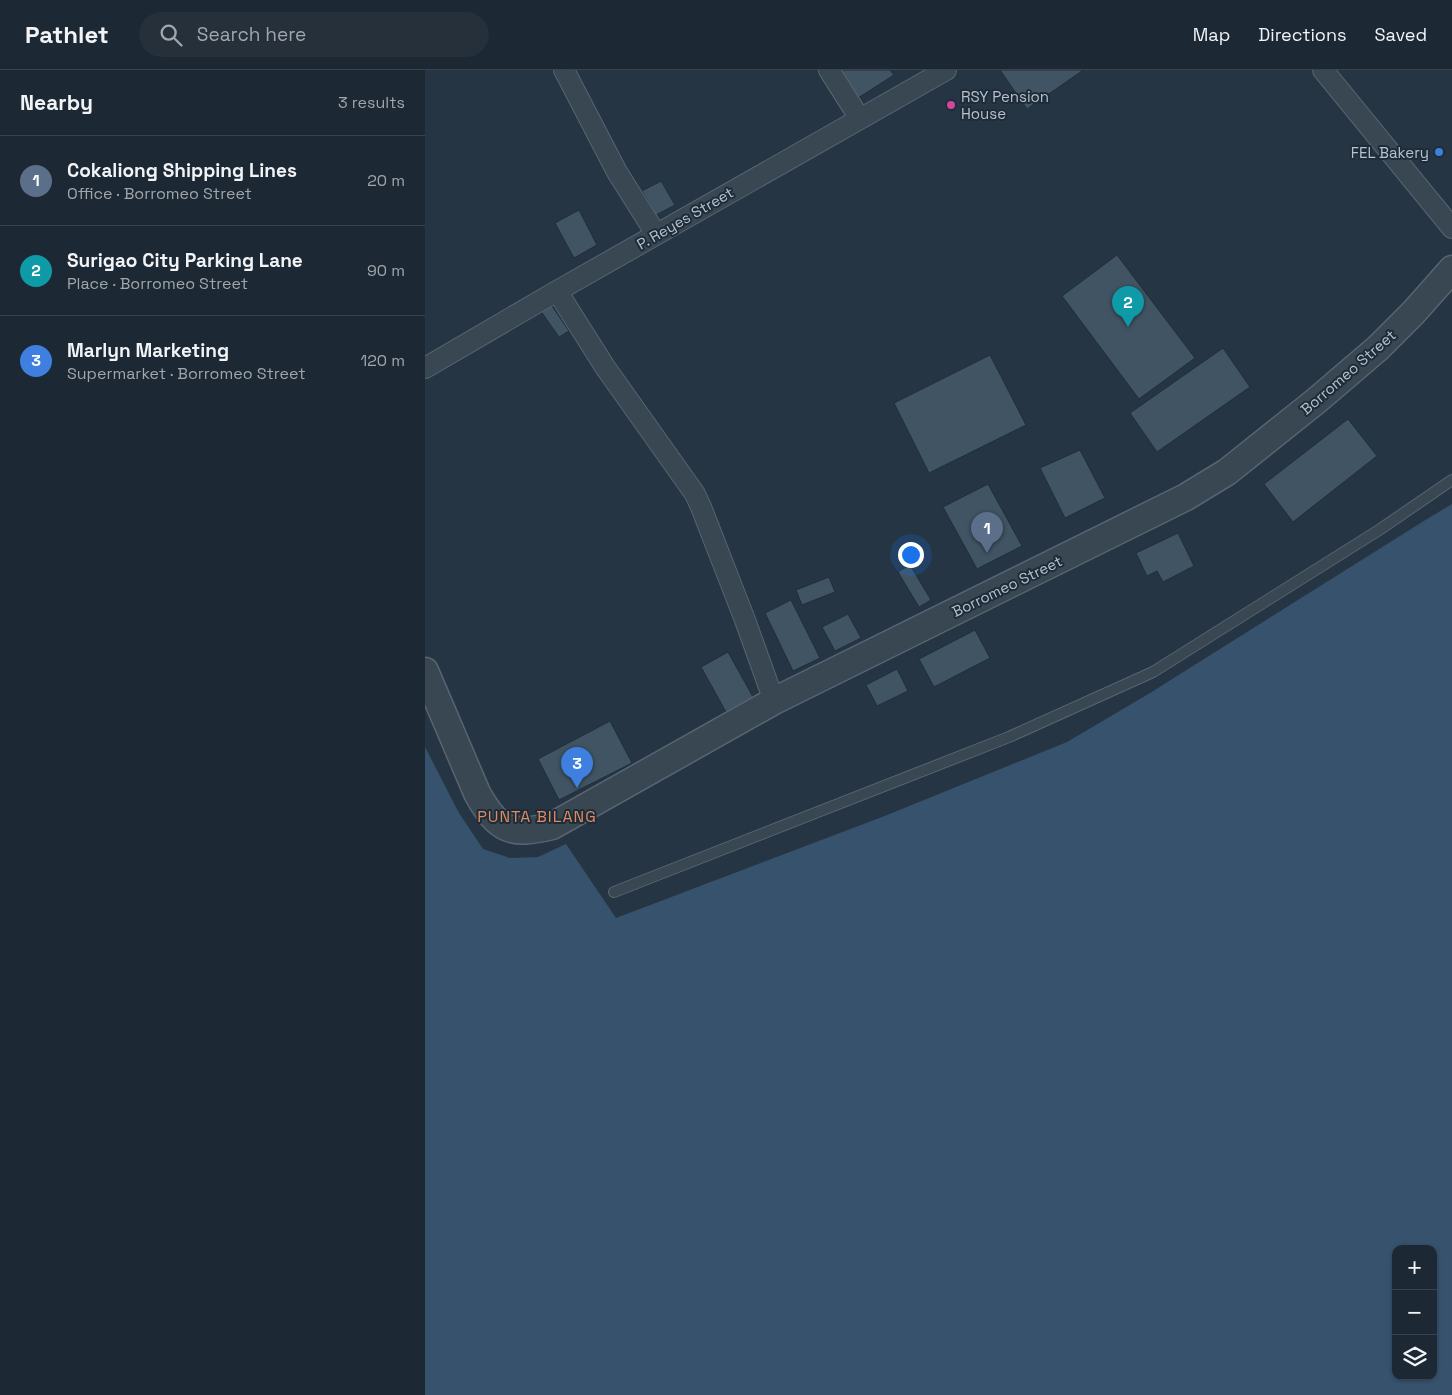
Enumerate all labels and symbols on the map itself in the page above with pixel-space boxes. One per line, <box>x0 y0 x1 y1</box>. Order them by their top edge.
place label: RSY Pension House <box>961 87 1049 123</box>
marker: RSY Pension House <box>945 99 957 111</box>
place label: FEL Bakery <box>1351 143 1429 162</box>
marker: FEL Bakery <box>1433 146 1445 158</box>
street label: P. Reyes Street <box>633 183 737 253</box>
pin: 2 <box>1112 286 1144 327</box>
street label: Borromeo Street <box>1296 325 1400 419</box>
pin: 1 <box>971 512 1003 553</box>
your location <box>898 542 924 568</box>
street label: Borromeo Street <box>949 551 1065 621</box>
pin: 3 <box>561 747 593 788</box>
district label: PUNTA BILANG <box>477 806 597 827</box>

